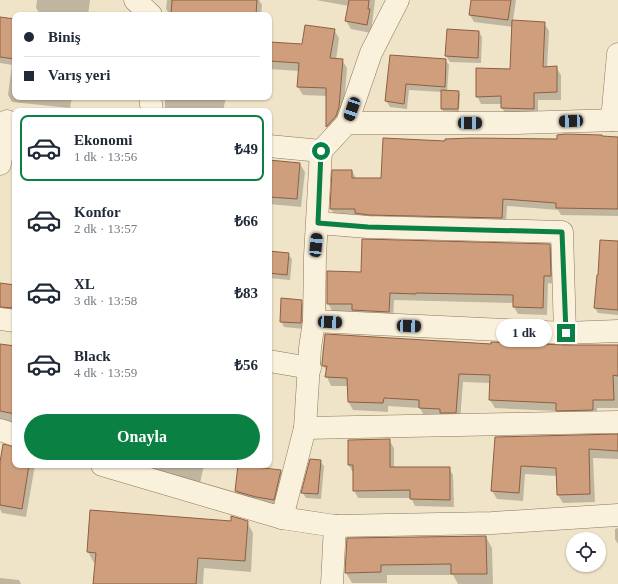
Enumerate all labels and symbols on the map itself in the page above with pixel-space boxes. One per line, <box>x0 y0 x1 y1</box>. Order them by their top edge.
car <box>342 96 362 122</box>
car <box>559 115 583 127</box>
car <box>458 117 482 129</box>
route start <box>312 142 330 160</box>
car <box>309 233 323 257</box>
car <box>318 315 342 329</box>
callout: 1 dk <box>496 319 552 347</box>
car <box>397 320 421 332</box>
route end <box>557 324 575 342</box>

